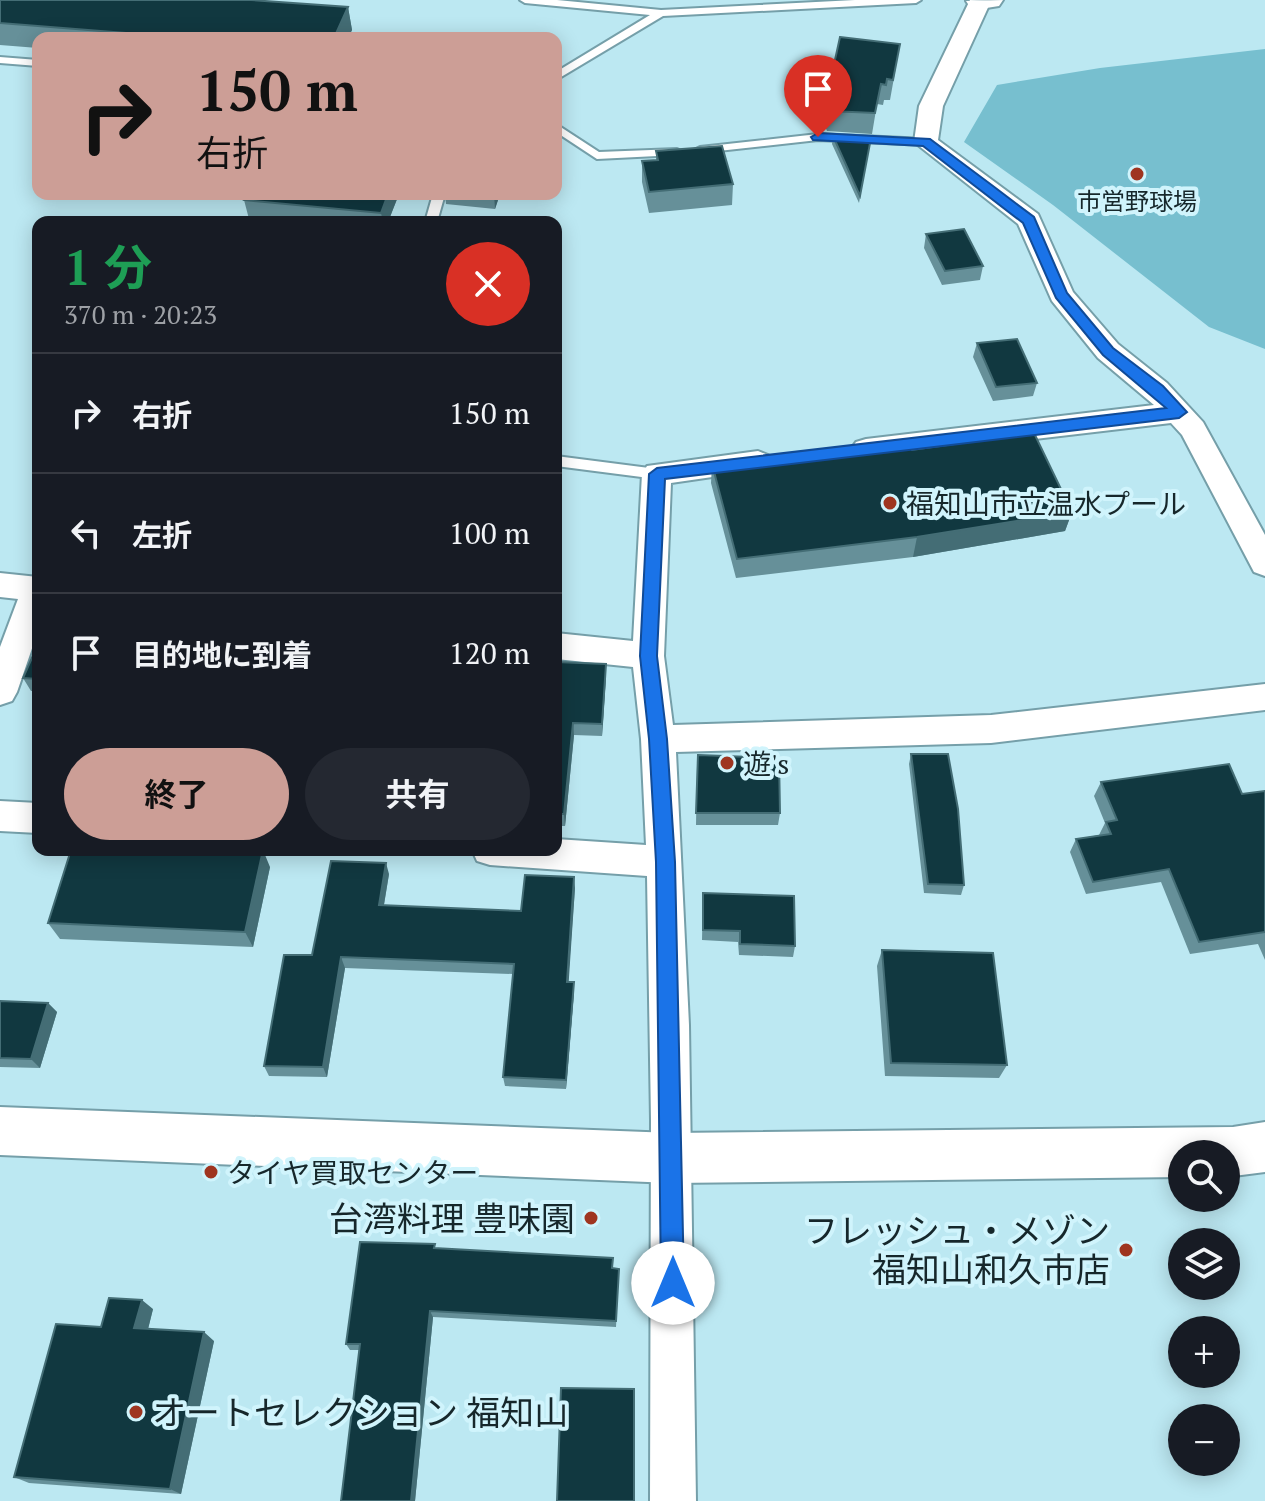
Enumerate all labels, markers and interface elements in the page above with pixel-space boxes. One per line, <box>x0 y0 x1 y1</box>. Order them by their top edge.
text: 150 m <box>196 53 358 127</box>
pin <box>784 55 852 137</box>
icon: right <box>64 64 168 168</box>
icon: arrive <box>796 67 840 111</box>
text: 右折 <box>196 129 268 176</box>
marker: 市営野球場 <box>1128 165 1146 183</box>
place label: 市営野球場 <box>1077 185 1197 217</box>
text: 1 分 <box>64 235 152 299</box>
button: close <box>446 242 530 326</box>
text: 370 m · 20:23 <box>64 297 217 331</box>
icon: right <box>64 391 108 435</box>
text: 150 m <box>449 393 530 433</box>
text: 右折 <box>132 395 192 435</box>
place label: 福知山市立温水プール <box>906 485 1186 522</box>
marker: 福知山市立温水プール <box>881 494 899 512</box>
icon: left <box>64 511 108 555</box>
text: 100 m <box>449 513 530 553</box>
text: 左折 <box>132 515 192 555</box>
icon: arrive <box>64 631 108 675</box>
text: 120 m <box>449 633 530 673</box>
text: 目的地に到着 <box>132 635 312 675</box>
place label: 遊's <box>743 745 789 782</box>
button: 終了 <box>64 748 289 840</box>
button: 共有 <box>305 748 530 840</box>
marker: 遊's <box>718 754 736 772</box>
map controls <box>1168 1140 1240 1476</box>
button: search <box>1168 1140 1240 1212</box>
place label: タイヤ買取センター <box>227 1154 478 1191</box>
marker: タイヤ買取センター <box>202 1163 220 1181</box>
place label: 台湾料理 豊味園 <box>329 1196 575 1241</box>
place label: フレッシュ・メゾン 福知山和久市店 <box>804 1208 1110 1292</box>
marker: 台湾料理 豊味園 <box>582 1209 600 1227</box>
button: layers <box>1168 1228 1240 1300</box>
position arrow <box>631 1241 715 1325</box>
marker: フレッシュ・メゾン 福知山和久市店 <box>1117 1241 1135 1259</box>
button: + <box>1168 1316 1240 1388</box>
place label: オートセレクション 福知山 <box>152 1390 568 1435</box>
marker: オートセレクション 福知山 <box>127 1403 145 1421</box>
button: − <box>1168 1404 1240 1476</box>

